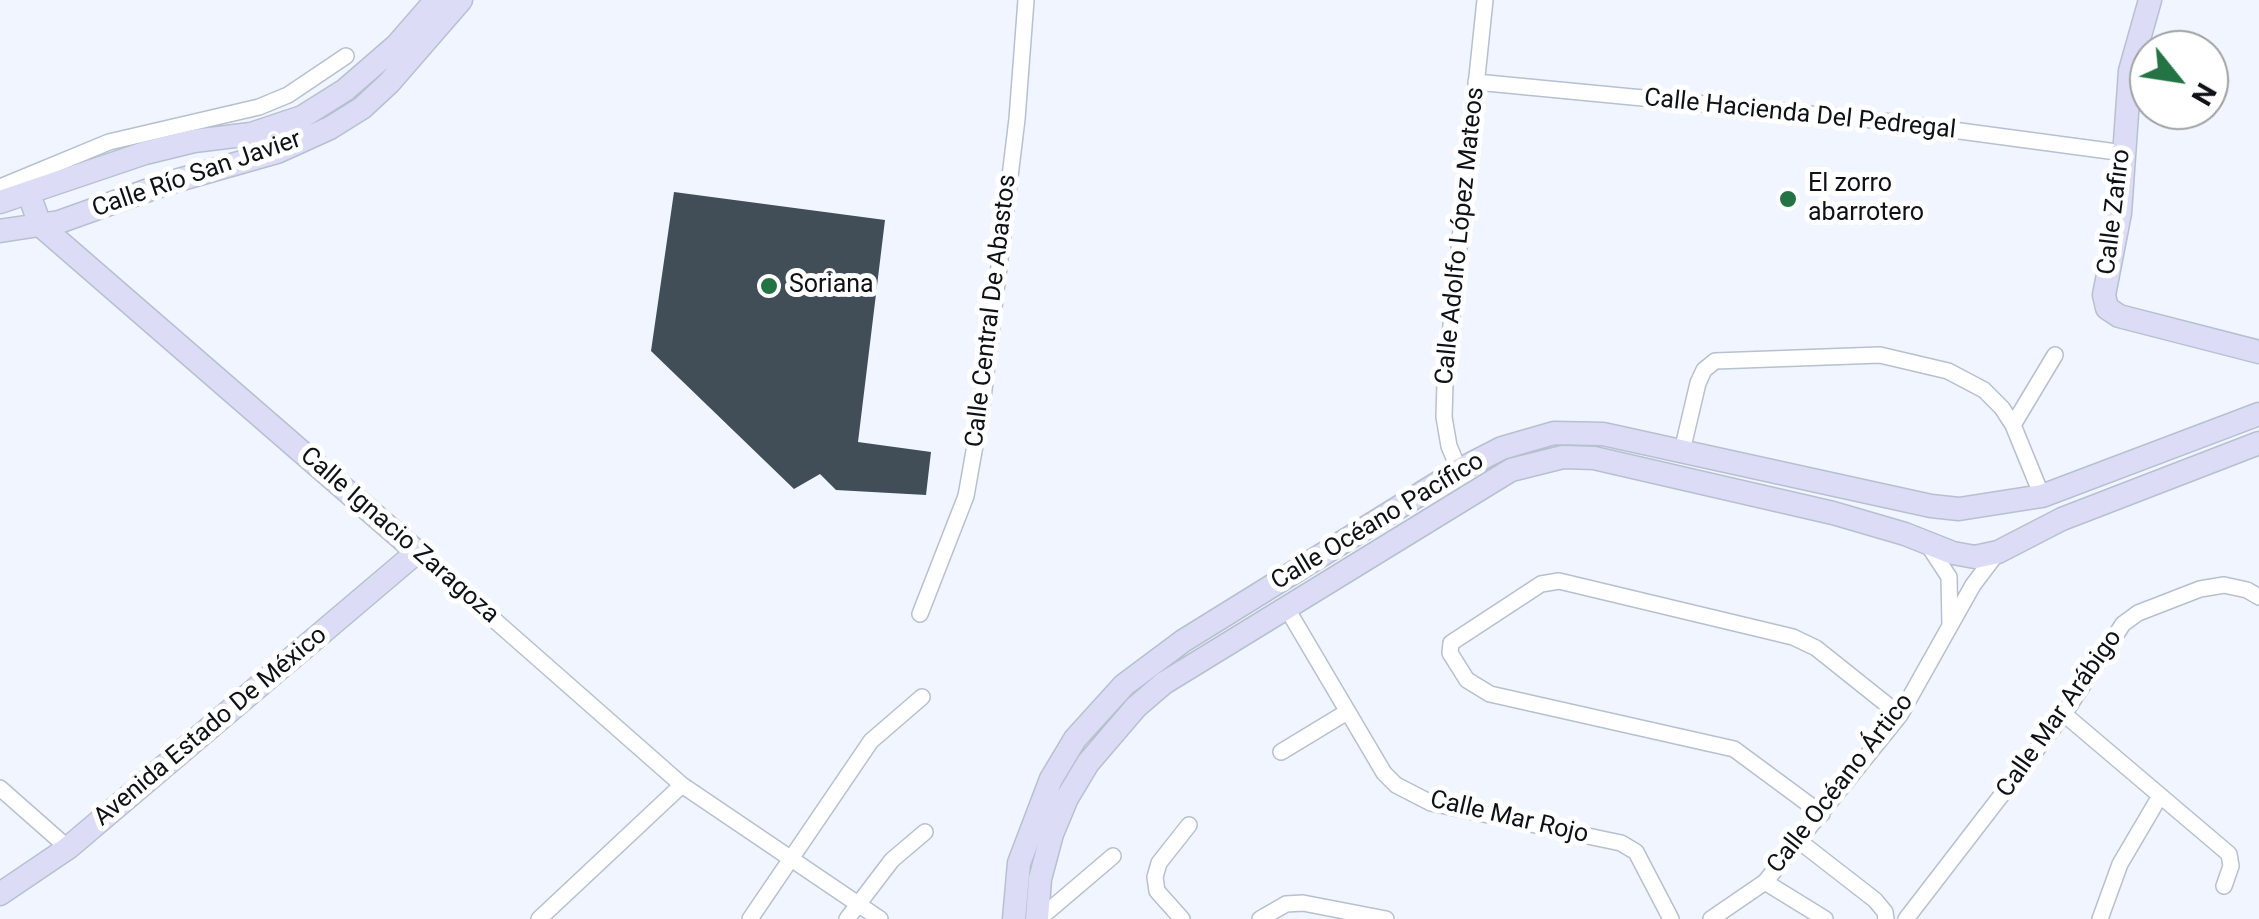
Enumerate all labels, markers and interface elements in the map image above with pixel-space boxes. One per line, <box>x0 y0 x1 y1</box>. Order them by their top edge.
north arrow <box>2129 30 2229 130</box>
text: N <box>2184 77 2223 111</box>
street label: Calle Hacienda Del Pedregal <box>1643 84 1957 146</box>
street label: Calle Adolfo López Mateos <box>1430 86 1492 386</box>
street label: Calle Río San Javier <box>89 125 305 225</box>
street label: Calle Zafiro <box>2092 147 2138 277</box>
place label: El zorro abarrotero <box>1808 170 1924 229</box>
street label: Calle Central De Abastos <box>960 173 1024 449</box>
marker: El zorro abarrotero <box>1777 188 1799 210</box>
place label: Soriana <box>789 271 874 301</box>
marker: Soriana <box>758 275 780 297</box>
street label: Calle Ignacio Zaragoza <box>293 441 505 631</box>
street label: Calle Océano Pacífico <box>1266 447 1490 597</box>
street label: Avenida Estado De México <box>88 621 334 833</box>
street label: Calle Mar Arábigo <box>1991 624 2129 804</box>
street label: Calle Océano Ártico <box>1761 688 1921 880</box>
street label: Calle Mar Rojo <box>1427 785 1591 851</box>

